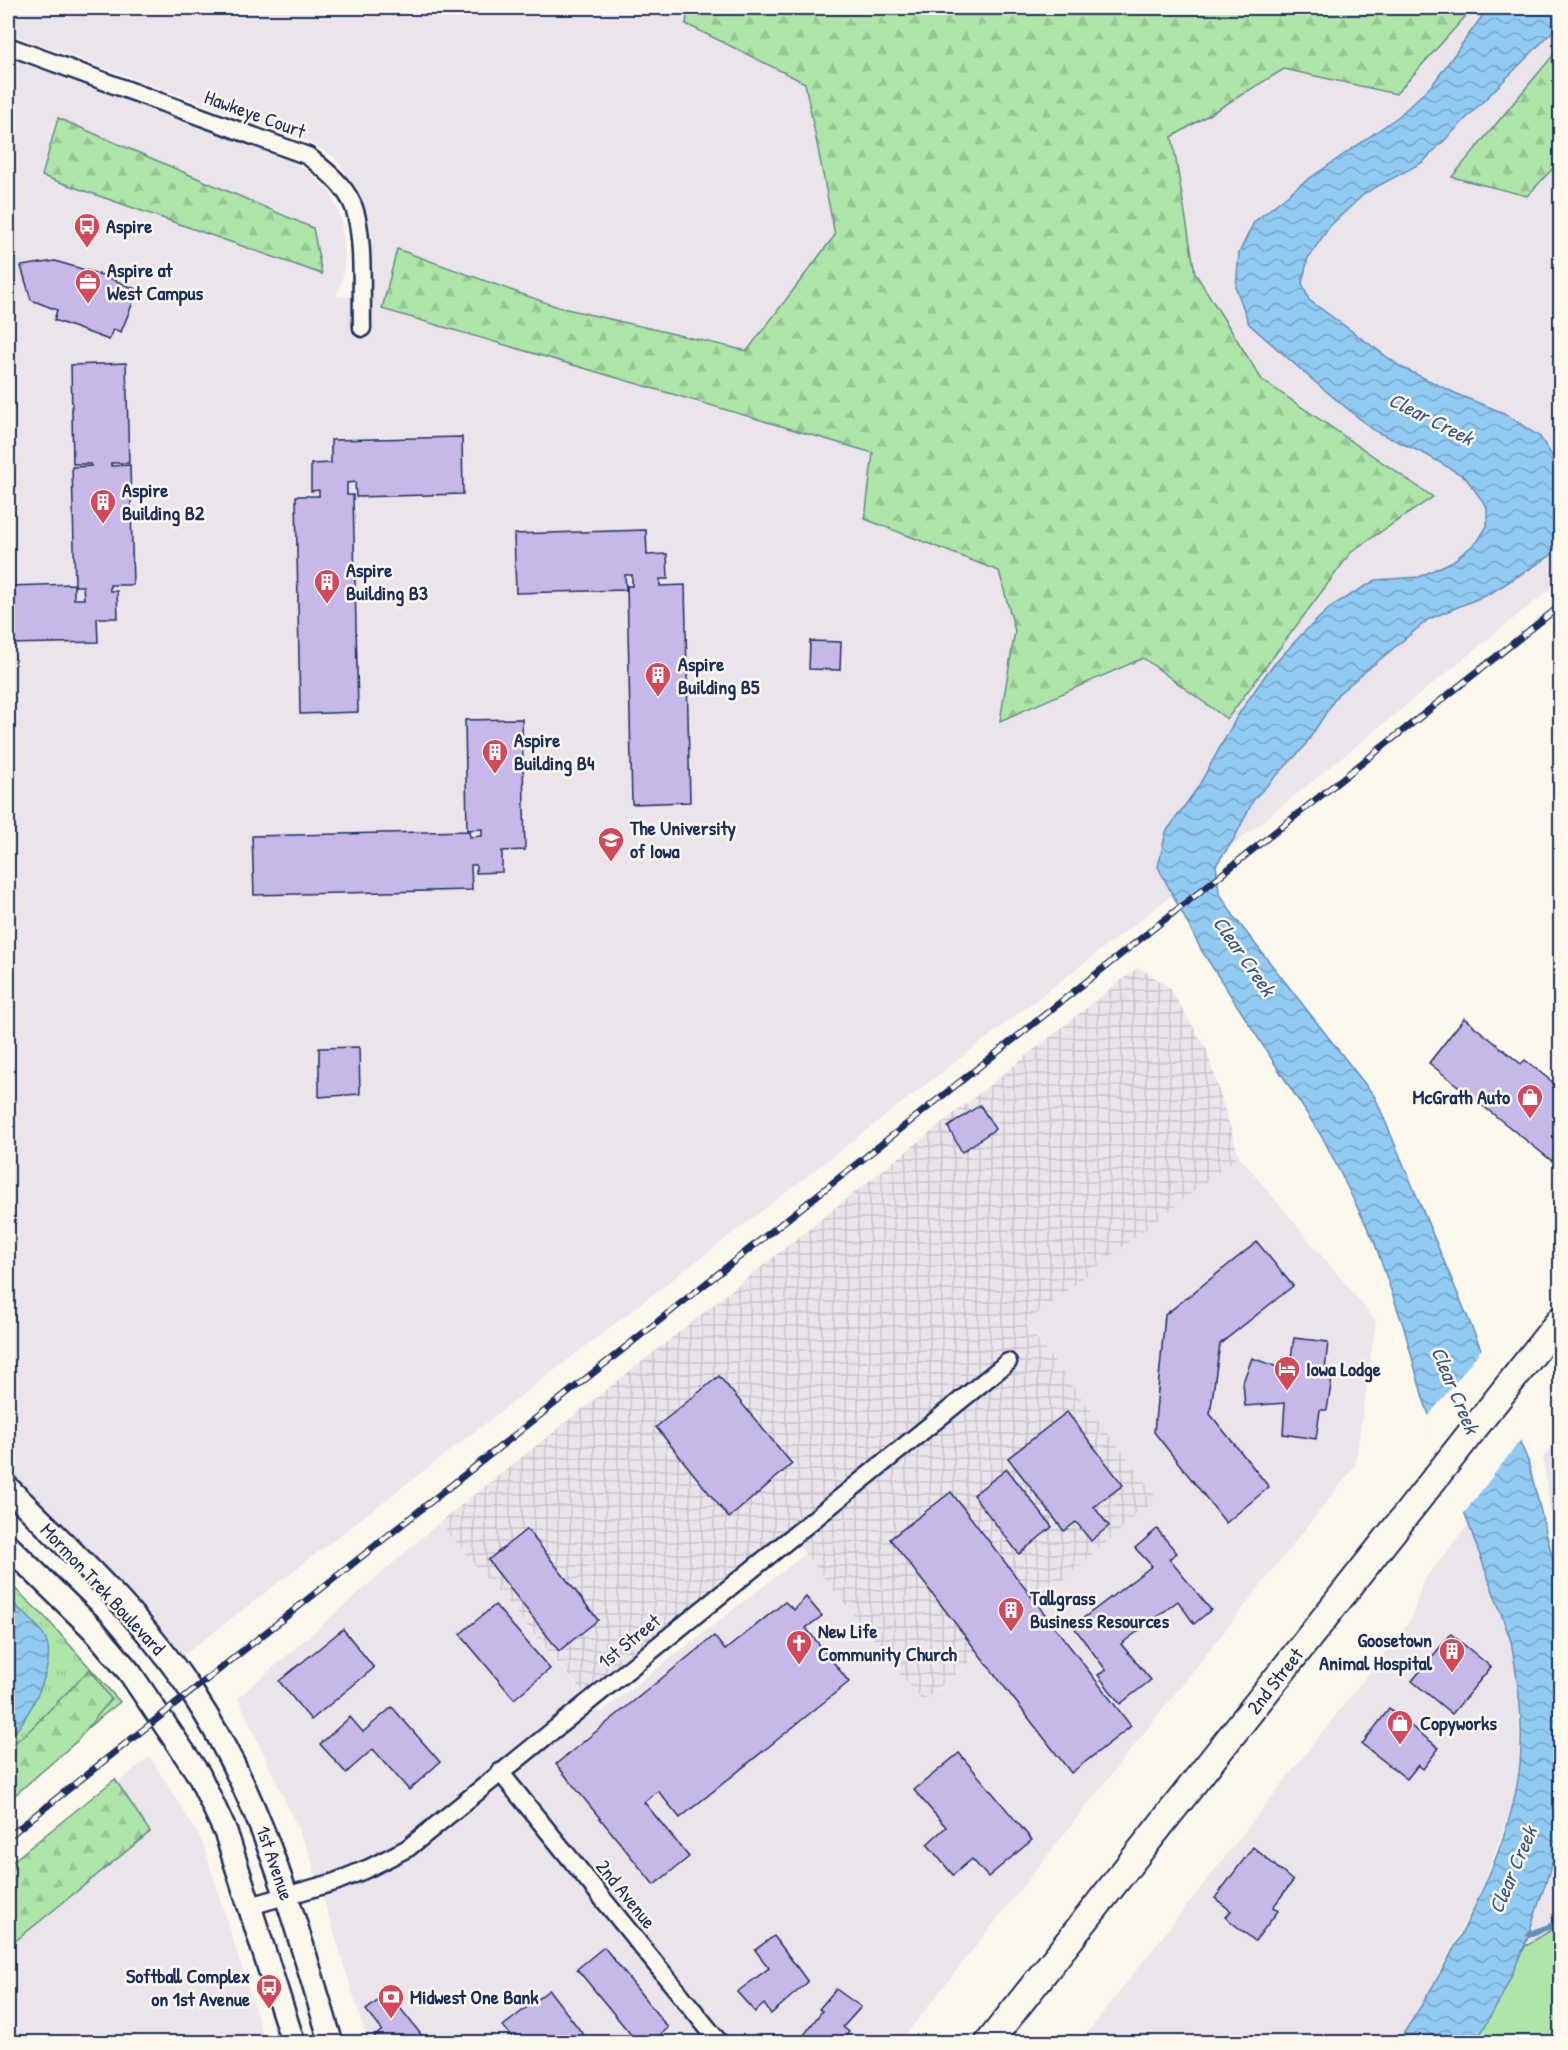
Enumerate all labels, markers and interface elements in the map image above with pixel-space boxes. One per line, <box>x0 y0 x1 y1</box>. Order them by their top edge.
street label: Hawkeye Court <box>201 83 310 145</box>
bus stop icon: Aspire <box>72 211 102 249</box>
place label: Aspire <box>106 212 152 240</box>
place label: Aspire at West Campus <box>107 256 203 307</box>
office icon: Aspire at West Campus <box>73 267 103 305</box>
water label: Clear Creek <box>1384 385 1481 453</box>
place label: Aspire Building B2 <box>122 476 205 527</box>
building icon: Aspire Building B2 <box>88 487 118 525</box>
place label: Aspire Building B3 <box>346 556 428 607</box>
building icon: Aspire Building B3 <box>312 567 342 605</box>
place label: Aspire Building B5 <box>678 650 760 701</box>
building icon: Aspire Building B5 <box>643 660 673 698</box>
place label: Aspire Building B4 <box>514 726 595 777</box>
building icon: Aspire Building B4 <box>480 737 510 775</box>
place label: The University of Iowa <box>629 814 737 864</box>
school or university icon: The University of Iowa <box>596 825 626 863</box>
water label: Clear Creek <box>1206 910 1284 1003</box>
shop icon: McGrath Auto <box>1515 1082 1545 1120</box>
place label: McGrath Auto <box>1413 1083 1510 1110</box>
water label: Clear Creek <box>1424 1342 1488 1440</box>
hotel icon: Iowa Lodge <box>1272 1354 1302 1392</box>
place label: Iowa Lodge <box>1306 1355 1381 1383</box>
street label: Mormon Trek Boulevard <box>35 1517 172 1661</box>
place label: Tallgrass Business Resources <box>1029 1584 1170 1634</box>
building icon: Tallgrass Business Resources <box>996 1595 1026 1633</box>
street label: 1st Street <box>592 1606 666 1674</box>
place label: New Life Community Church <box>818 1617 957 1668</box>
place label: Goosetown Animal Hospital <box>1319 1626 1433 1677</box>
church icon: New Life Community Church <box>784 1628 814 1666</box>
building icon: Goosetown Animal Hospital <box>1437 1636 1467 1674</box>
street label: 2nd Street <box>1240 1641 1310 1719</box>
shop icon: Copyworks <box>1385 1708 1415 1746</box>
place label: Copyworks <box>1420 1709 1497 1737</box>
water label: Clear Creek <box>1481 1820 1545 1918</box>
street label: 1st Avenue <box>250 1822 301 1904</box>
street label: 2nd Avenue <box>590 1854 663 1934</box>
place label: Softball Complex on 1st Avenue <box>126 1962 250 2012</box>
bus stop icon: Softball Complex on 1st Avenue <box>254 1972 284 2010</box>
bank icon: Midwest One Bank <box>376 1982 406 2020</box>
place label: Midwest One Bank <box>410 1983 539 2010</box>

